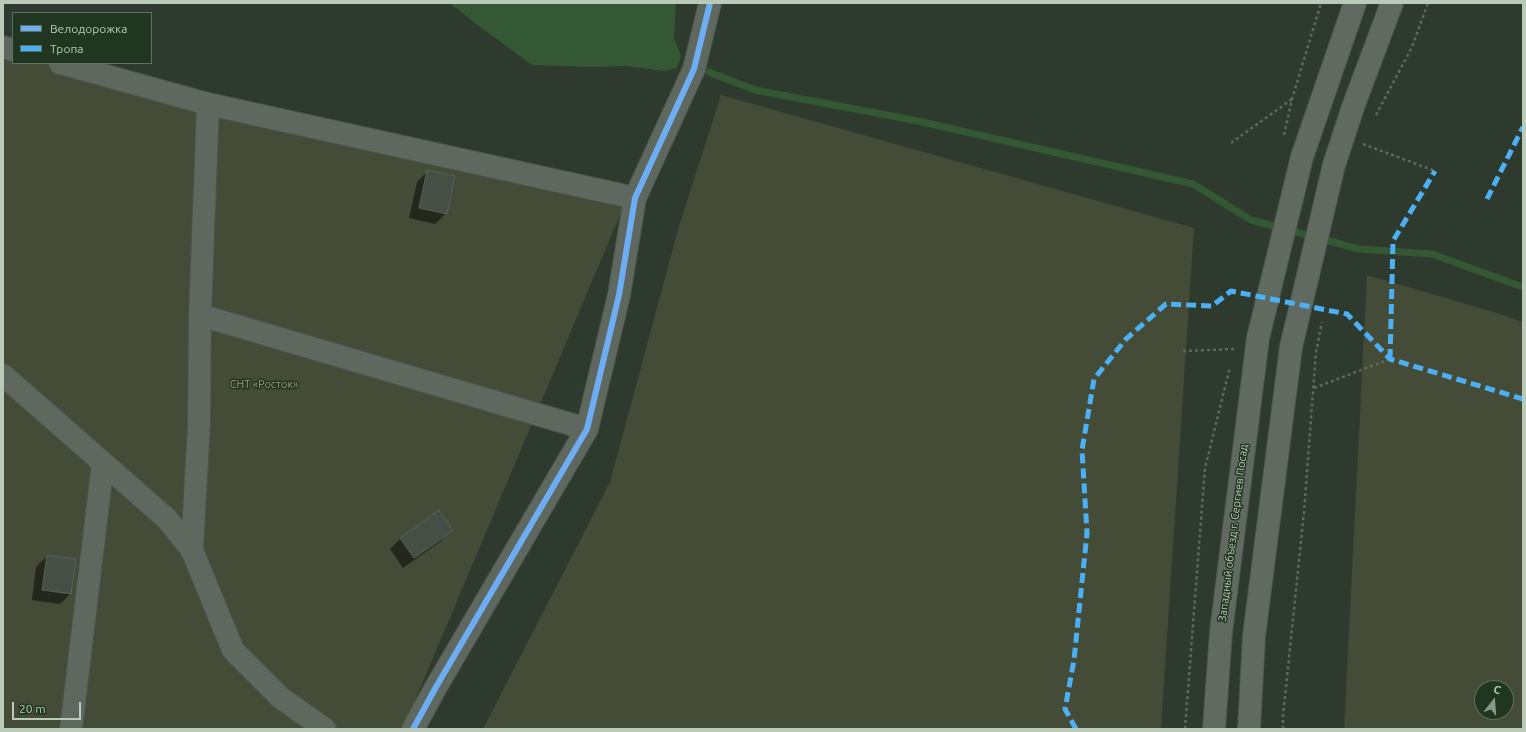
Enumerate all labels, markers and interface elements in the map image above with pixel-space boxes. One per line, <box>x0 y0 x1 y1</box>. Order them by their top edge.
legend <box>12 12 152 64</box>
text: Велодорожка <box>50 22 127 35</box>
text: Тропа <box>50 42 83 55</box>
park label: СНТ «Росток» <box>230 377 298 391</box>
street label: Западный объезд г. Сергиев Посад <box>1216 444 1250 622</box>
north arrow <box>1474 680 1514 720</box>
text: С <box>1492 683 1502 696</box>
scale bar <box>14 694 83 720</box>
text: 20 m <box>19 702 46 715</box>

